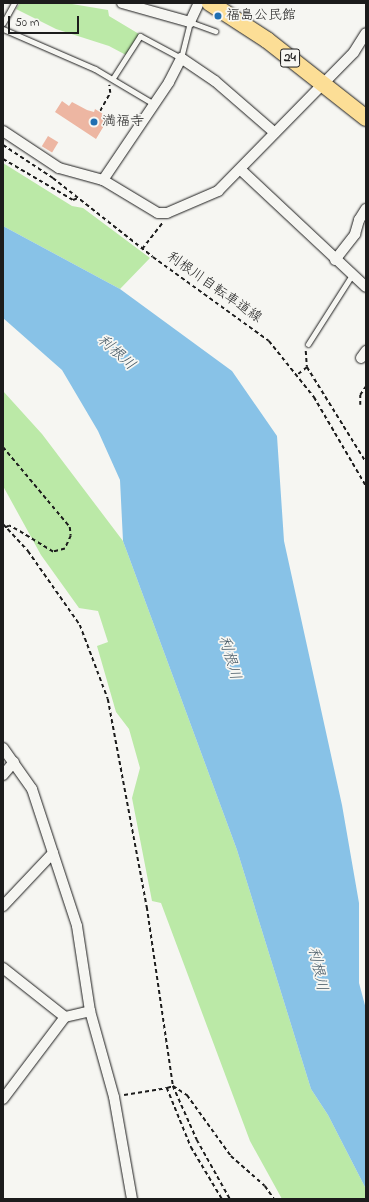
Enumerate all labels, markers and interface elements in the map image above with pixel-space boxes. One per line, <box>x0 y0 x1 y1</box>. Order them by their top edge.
scale bar <box>10 8 81 34</box>
place label: 福島公民館 <box>226 8 296 24</box>
marker: 福島公民館 <box>213 11 223 21</box>
text: 50 m <box>15 14 39 32</box>
road number: 24 <box>280 47 300 69</box>
place label: 満福寺 <box>102 114 144 130</box>
marker: 満福寺 <box>89 117 99 127</box>
street label: 利根川自転車道線 <box>163 249 265 327</box>
water label: 利根川 <box>93 331 139 375</box>
water label: 利根川 <box>214 634 244 682</box>
water label: 利根川 <box>304 945 330 993</box>

